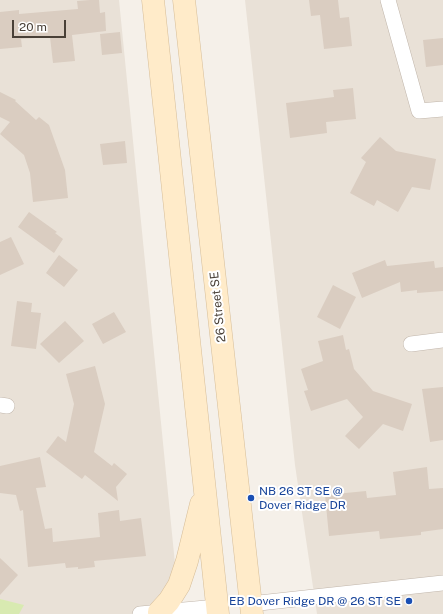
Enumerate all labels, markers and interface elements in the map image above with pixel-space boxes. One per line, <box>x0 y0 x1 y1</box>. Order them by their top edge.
scale bar <box>14 12 68 38</box>
text: 20 m <box>19 20 47 34</box>
street label: 26 Street SE <box>207 271 229 343</box>
place label: NB 26 ST SE @ Dover Ridge DR <box>259 484 346 512</box>
marker: NB 26 ST SE @ Dover Ridge DR <box>246 493 256 503</box>
place label: EB Dover Ridge DR @ 26 ST SE <box>229 594 401 608</box>
marker: EB Dover Ridge DR @ 26 ST SE <box>404 596 414 606</box>

